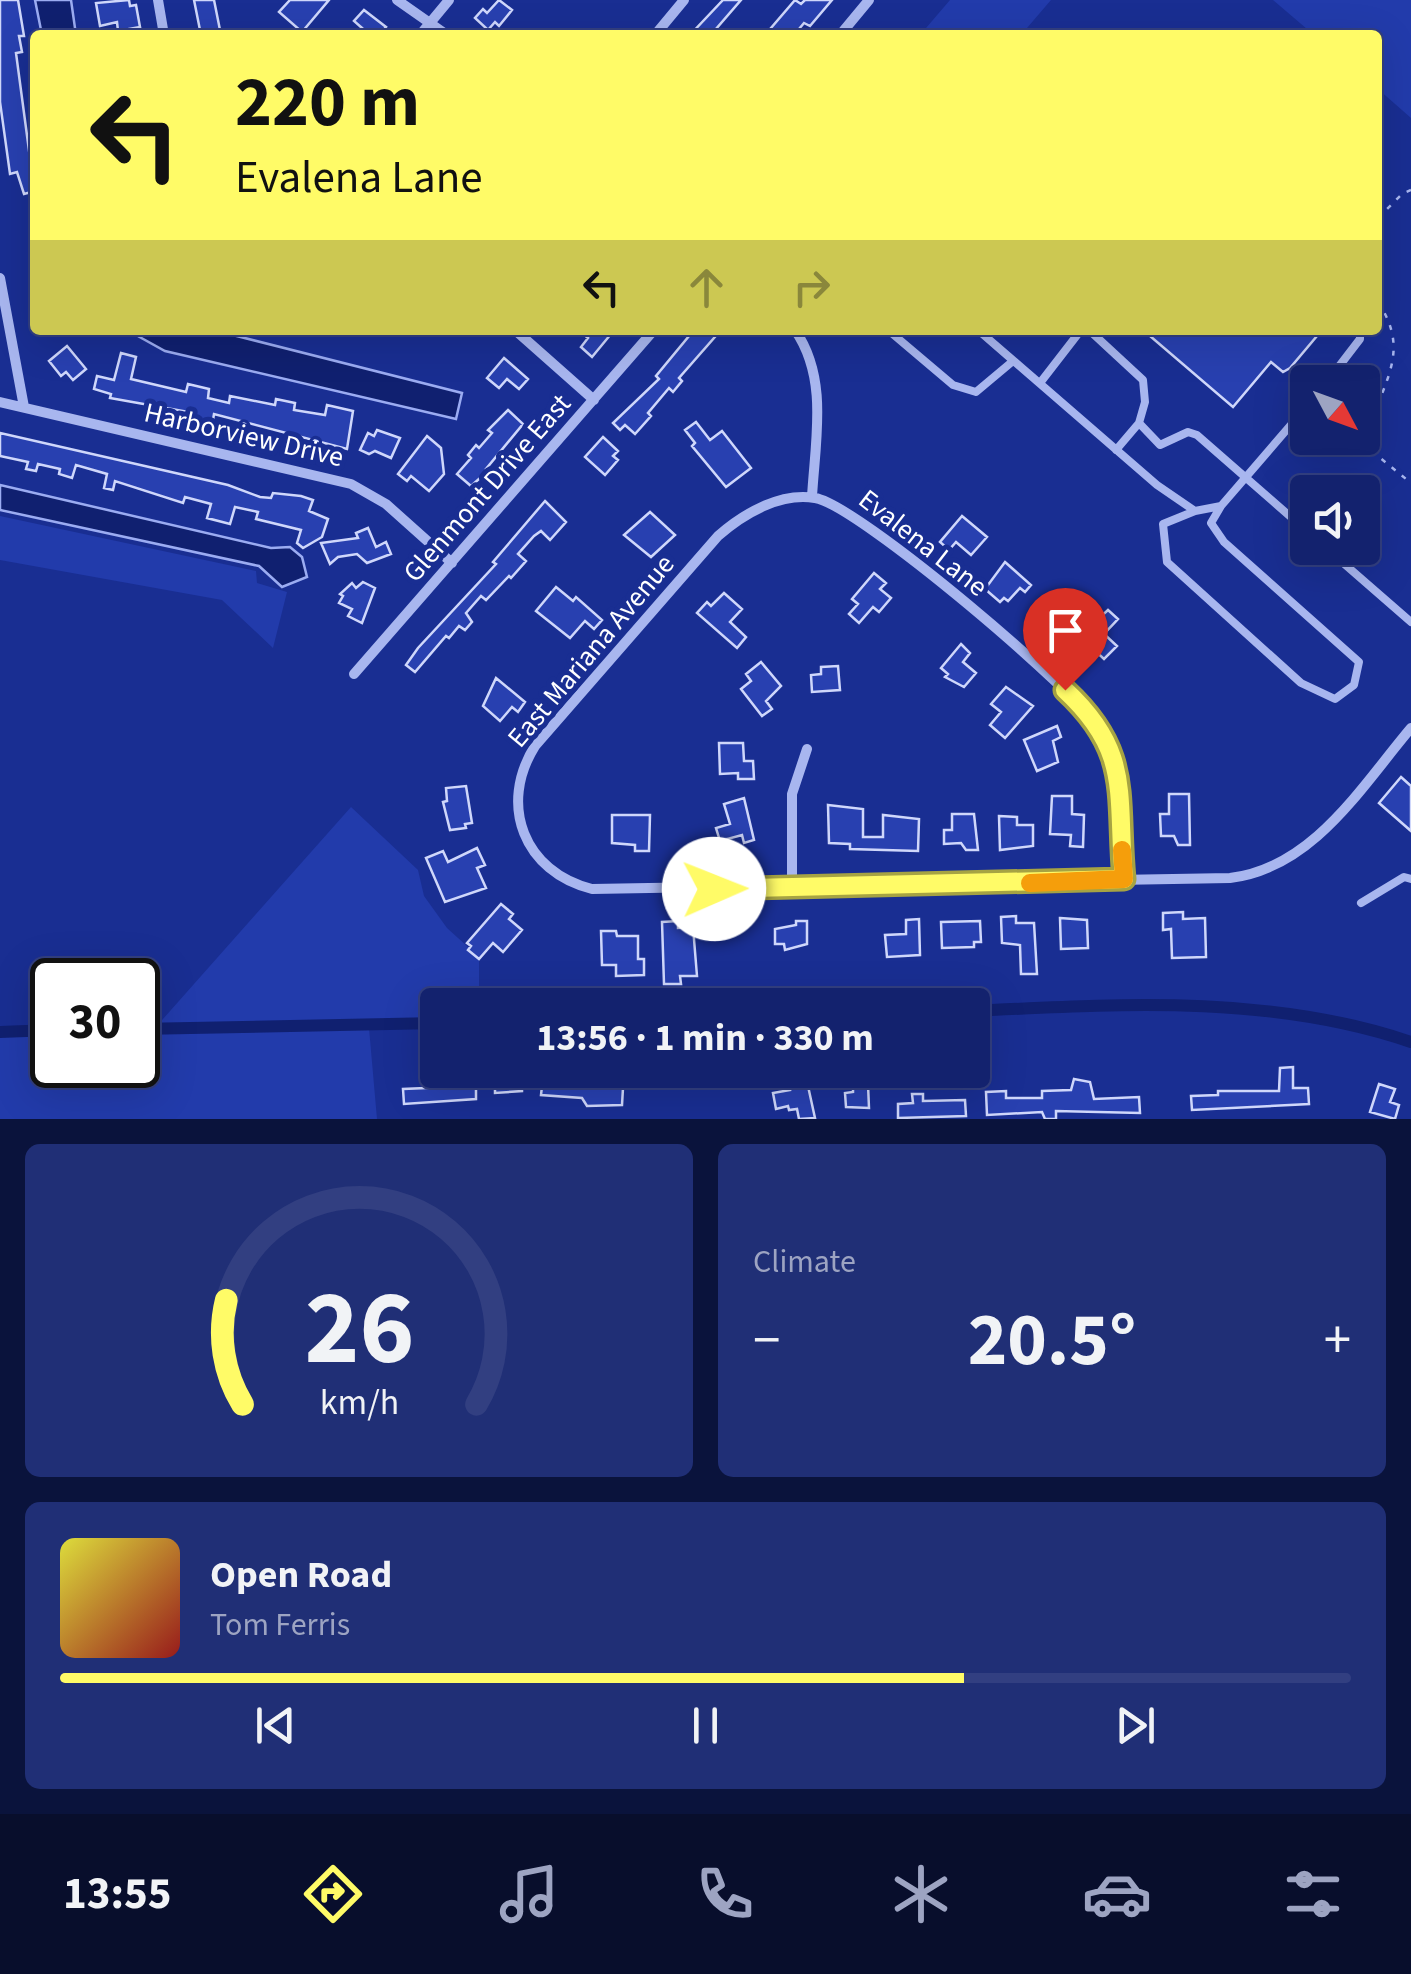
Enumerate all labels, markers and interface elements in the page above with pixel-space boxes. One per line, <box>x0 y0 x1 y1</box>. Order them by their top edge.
text: 220 m <box>235 53 420 153</box>
icon: left <box>70 70 200 200</box>
text: Evalena Lane <box>235 146 483 210</box>
icon: left <box>574 260 629 315</box>
icon: ahead <box>679 260 734 315</box>
icon: right <box>784 260 839 315</box>
north arrow <box>1290 365 1380 455</box>
map controls <box>1290 365 1380 565</box>
street label: Glenmont Drive East <box>394 385 581 591</box>
street label: Harborview Drive <box>140 393 348 477</box>
button: sound <box>1290 475 1380 565</box>
street label: Evalena Lane <box>850 480 996 606</box>
street label: East Mariana Avenue <box>498 546 684 756</box>
pin <box>1023 588 1108 691</box>
icon: arrive <box>1038 603 1093 658</box>
position arrow <box>662 837 766 941</box>
speed limit sign: 30 <box>30 958 160 1088</box>
text: 13:56 · 1 min · 330 m <box>536 1011 874 1065</box>
text: Climate <box>753 1239 856 1285</box>
text: 26 <box>304 1256 414 1404</box>
text: 20.5° <box>968 1287 1136 1394</box>
text: − <box>753 1302 780 1380</box>
text: + <box>1324 1302 1351 1380</box>
text: km/h <box>319 1377 399 1428</box>
text: Open Road <box>210 1548 392 1602</box>
text: Tom Ferris <box>210 1602 350 1648</box>
icon: previous <box>248 1698 303 1753</box>
icon: pause <box>678 1698 733 1753</box>
icon: next <box>1108 1698 1163 1753</box>
icon: directions <box>298 1859 368 1929</box>
icon: music <box>494 1859 564 1929</box>
icon: phone <box>690 1859 760 1929</box>
icon: climate <box>886 1859 956 1929</box>
icon: car <box>1082 1859 1152 1929</box>
icon: filters <box>1278 1859 1348 1929</box>
text: 13:55 <box>63 1862 172 1926</box>

